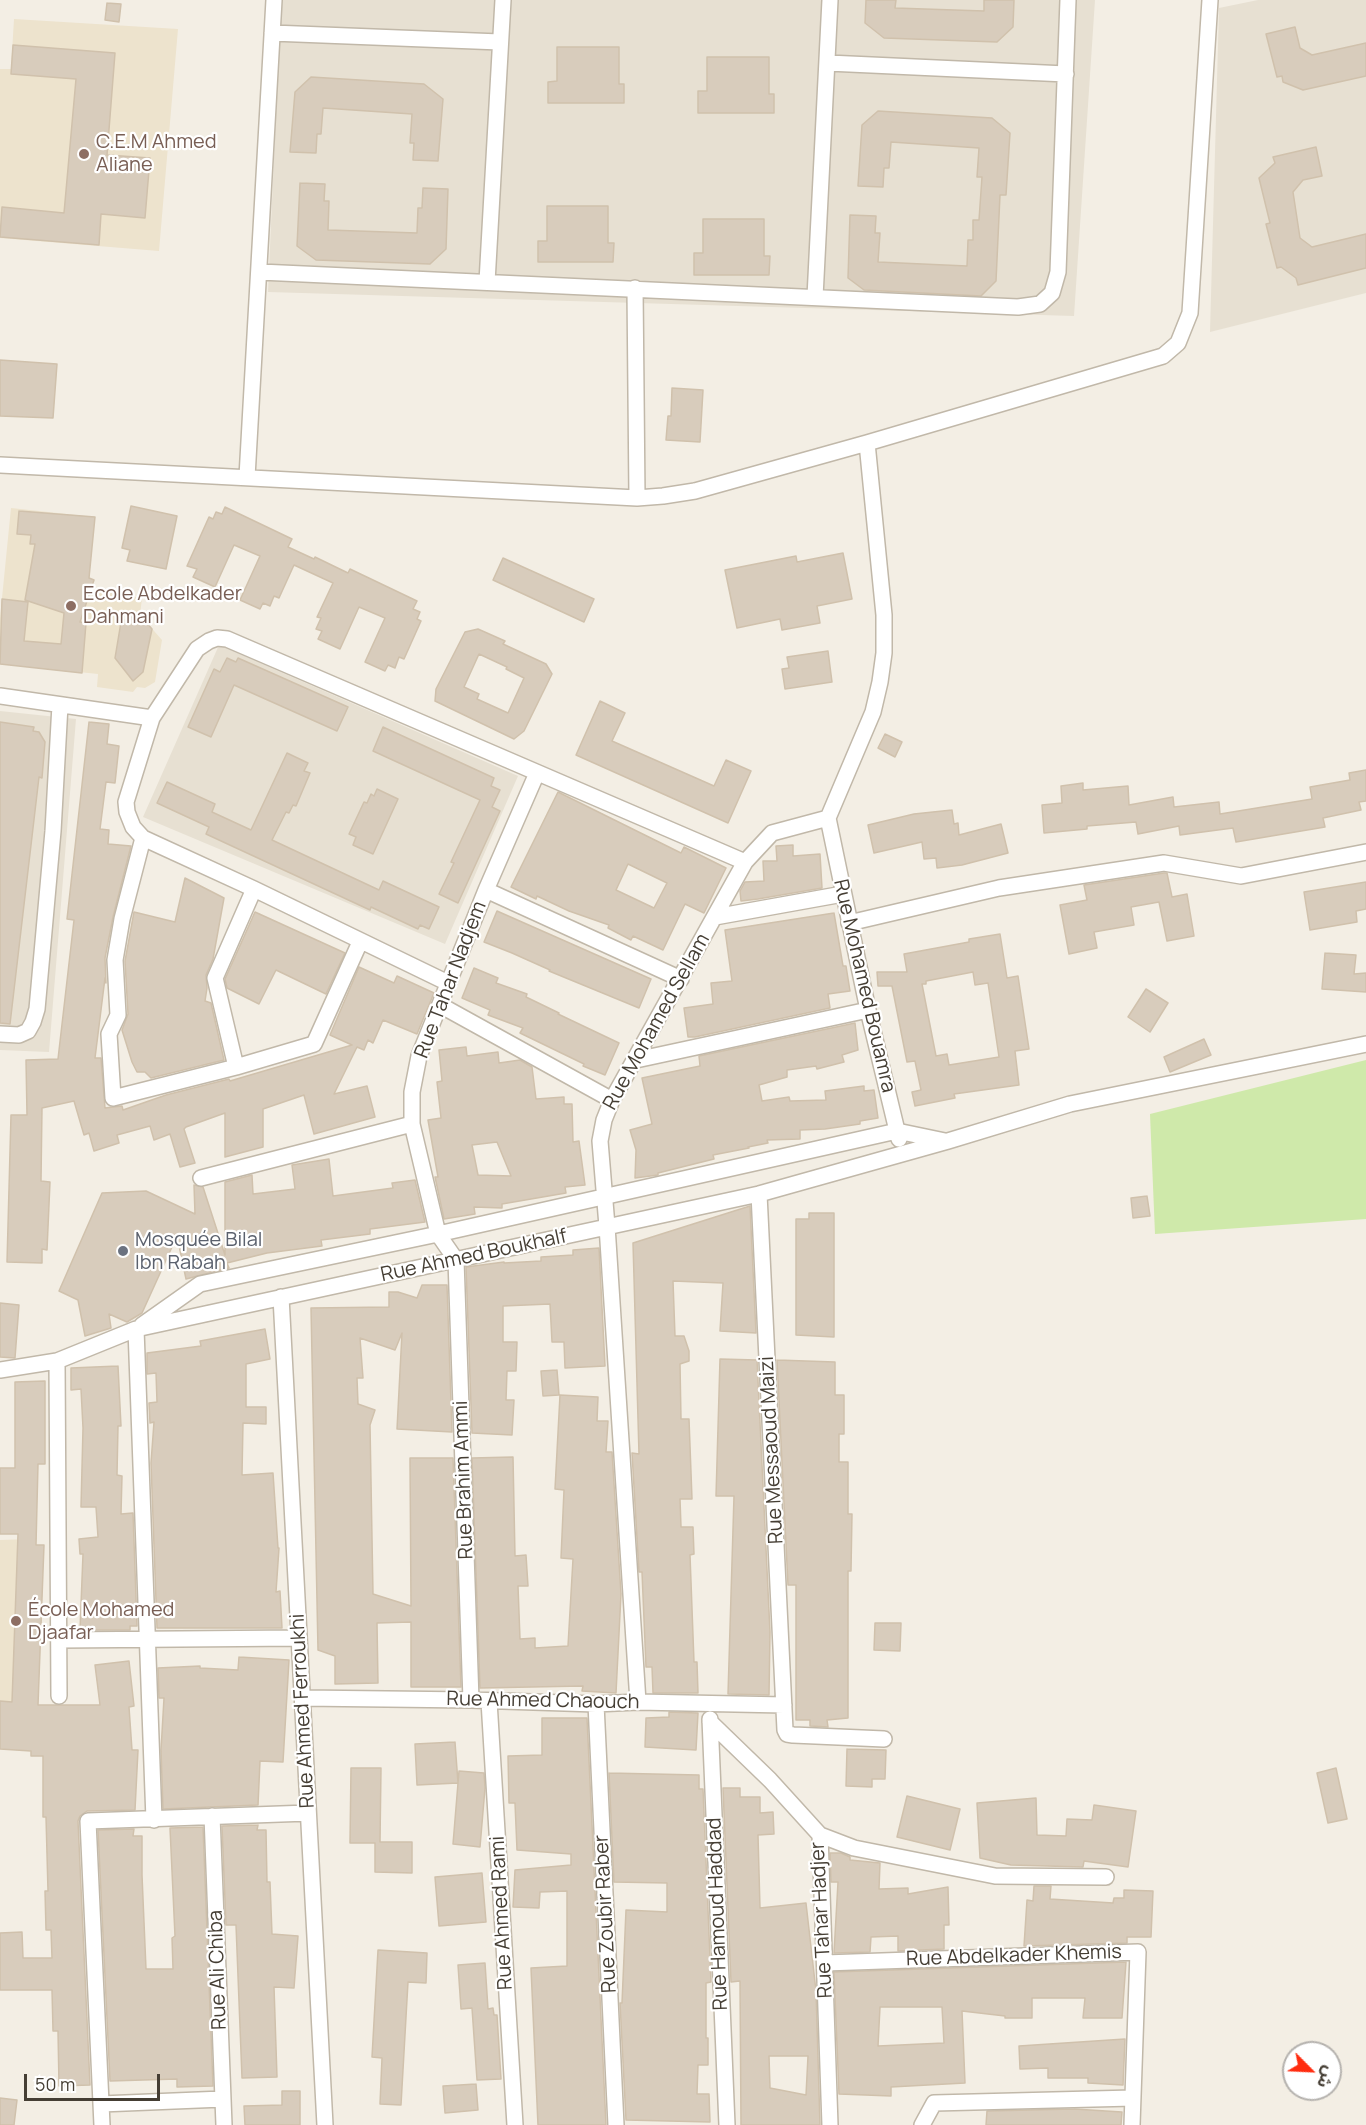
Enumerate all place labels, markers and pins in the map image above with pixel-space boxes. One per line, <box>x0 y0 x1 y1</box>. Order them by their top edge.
place label: C.E.M Ahmed Aliane <box>96 130 217 177</box>
marker: C.E.M Ahmed Aliane <box>77 147 91 161</box>
place label: Ecole Abdelkader Dahmani <box>83 582 242 629</box>
marker: Ecole Abdelkader Dahmani <box>64 599 78 613</box>
place label: Mosquée Bilal Ibn Rabah <box>135 1228 263 1275</box>
marker: Mosquée Bilal Ibn Rabah <box>116 1244 130 1258</box>
place label: École Mohamed Djaafar <box>28 1598 174 1645</box>
marker: École Mohamed Djaafar <box>9 1614 23 1628</box>

